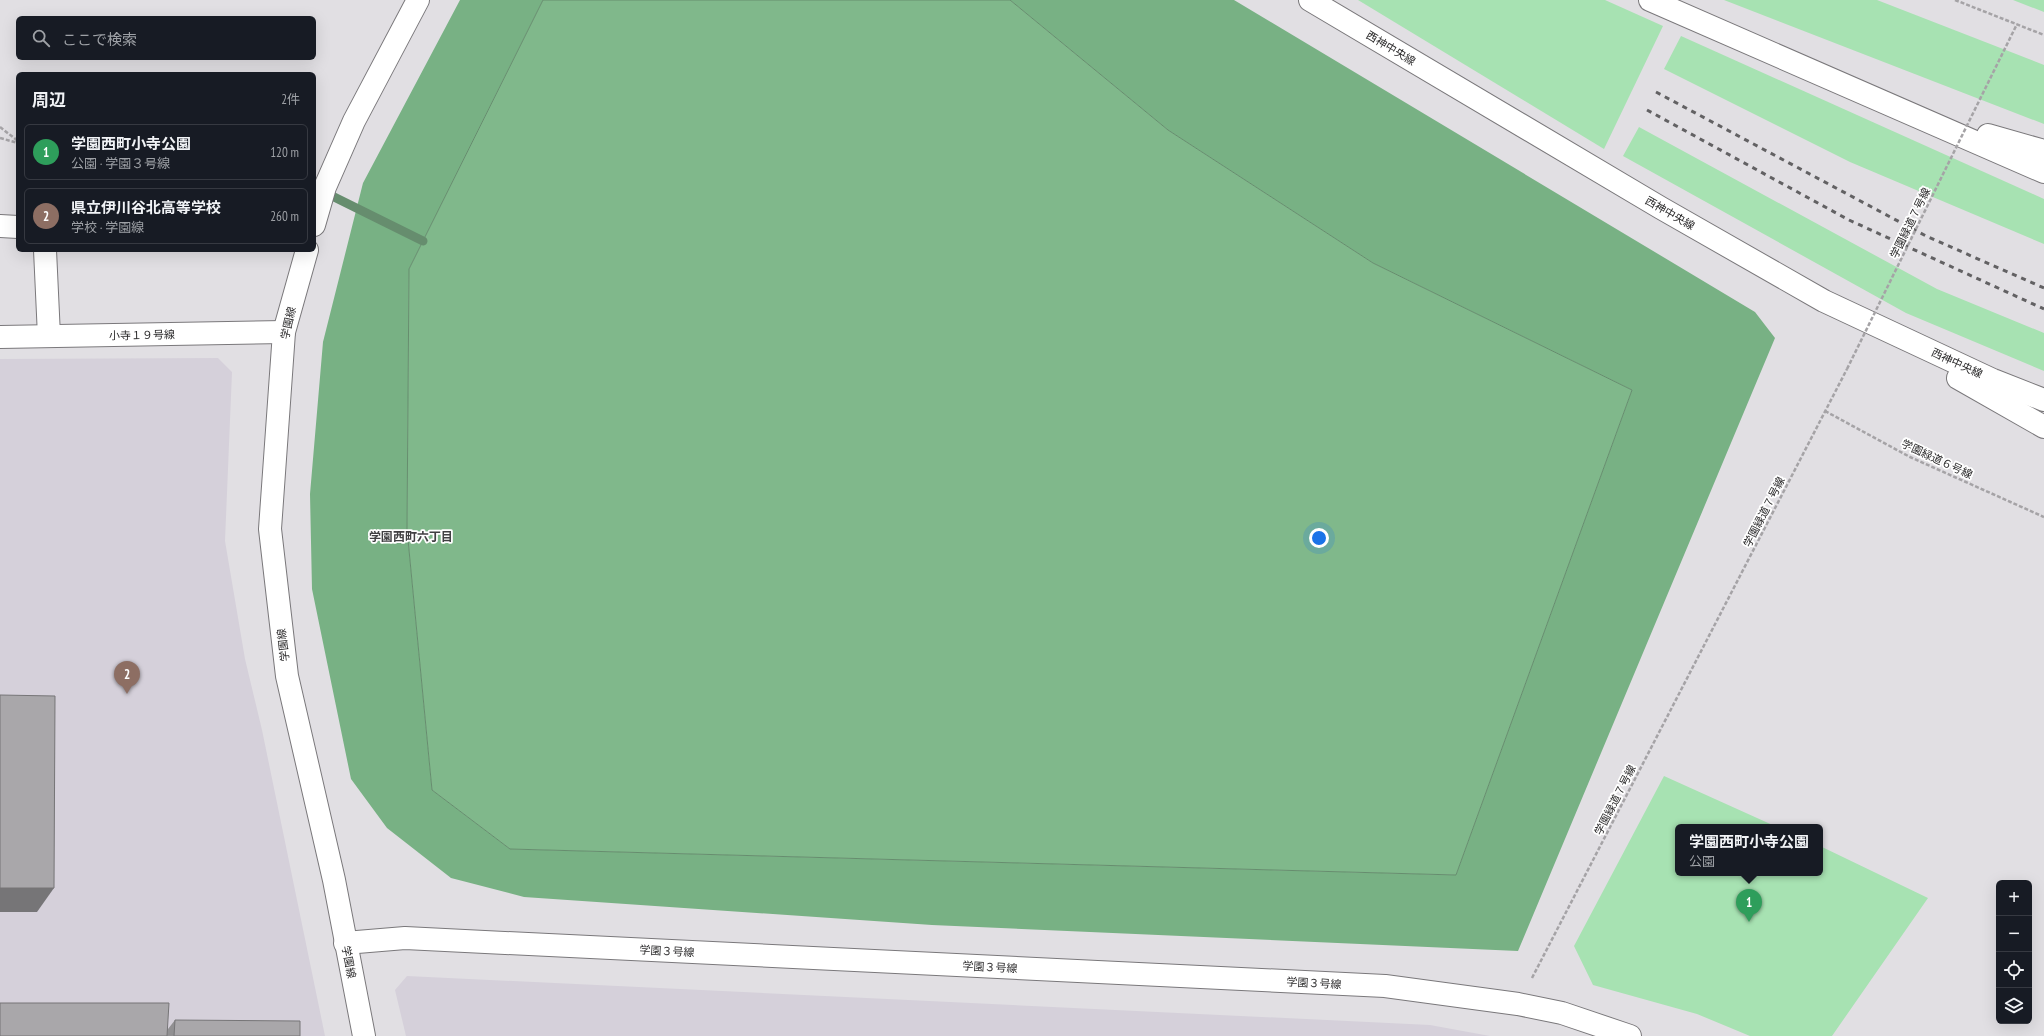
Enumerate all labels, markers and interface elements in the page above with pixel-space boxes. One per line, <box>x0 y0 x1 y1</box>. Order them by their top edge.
search box <box>16 16 316 60</box>
icon: search <box>30 27 52 49</box>
street label: 西神中央線 <box>1364 28 1418 68</box>
text: ここで検索 <box>62 30 137 49</box>
text: 周辺 <box>32 89 66 111</box>
text: 2件 <box>281 91 300 108</box>
text: 学園西町小寺公園 <box>71 134 191 153</box>
text: 1 <box>43 144 49 161</box>
text: 120 m <box>270 144 299 161</box>
text: 公園 · 学園３号線 <box>71 155 170 172</box>
street label: 学園緑道７号線 <box>1887 185 1933 261</box>
street label: 西神中央線 <box>1643 193 1697 233</box>
text: 県立伊川谷北高等学校 <box>71 198 221 217</box>
text: 2 <box>43 208 49 225</box>
text: 260 m <box>270 208 299 225</box>
text: 学校 · 学園線 <box>71 219 144 236</box>
street label: 学園線 <box>277 305 299 341</box>
street label: 小寺１９号線 <box>109 327 175 343</box>
street label: 西神中央線 <box>1929 345 1985 381</box>
street label: 学園緑道６号線 <box>1899 436 1975 482</box>
street label: 学園緑道７号線 <box>1740 475 1788 549</box>
your location <box>1309 528 1329 548</box>
district label: 学園西町六丁目 <box>369 529 453 544</box>
street label: 学園線 <box>274 628 292 662</box>
pin: 2 <box>114 661 140 694</box>
street label: 学園緑道７号線 <box>1591 763 1639 837</box>
popup <box>1675 824 1823 876</box>
text: 学園西町小寺公園 <box>1689 832 1809 851</box>
text: 公園 <box>1689 853 1715 870</box>
map controls <box>1996 880 2032 1024</box>
button: + <box>1996 880 2032 916</box>
pin: 1 <box>1736 889 1762 922</box>
button: − <box>1996 916 2032 952</box>
street label: 学園３号線 <box>639 943 695 959</box>
street label: 学園線 <box>339 944 359 980</box>
button: locate <box>1996 952 2032 988</box>
street label: 学園３号線 <box>962 959 1018 975</box>
street label: 学園３号線 <box>1286 975 1342 991</box>
button: layers <box>1996 988 2032 1024</box>

